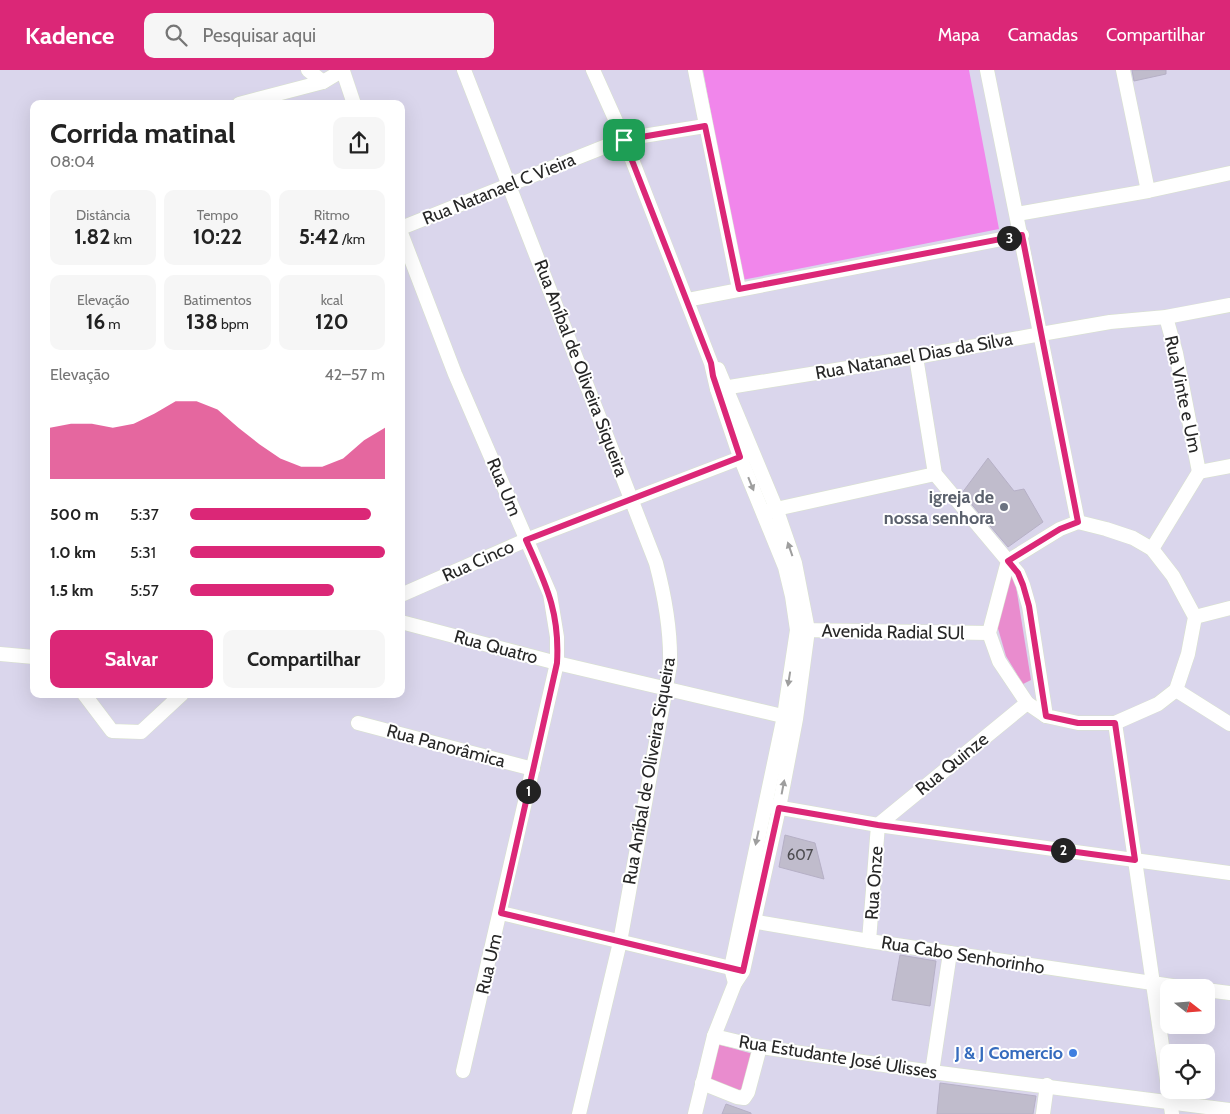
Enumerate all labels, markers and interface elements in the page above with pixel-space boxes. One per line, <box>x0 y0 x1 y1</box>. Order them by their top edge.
search box <box>144 13 494 58</box>
text: Kadence <box>25 21 114 50</box>
icon: search <box>162 21 190 49</box>
text: Pesquisar aqui <box>202 24 316 47</box>
text: Mapa <box>938 24 980 46</box>
text: Camadas <box>1008 24 1078 46</box>
text: Compartilhar <box>1106 24 1205 46</box>
text: Corrida matinal <box>50 116 235 150</box>
button: share <box>333 117 385 169</box>
pin <box>603 119 645 161</box>
icon: arrive <box>610 126 638 154</box>
street label: Rua Natanael C Vieira <box>419 148 579 230</box>
text: 08:04 <box>50 152 95 171</box>
text: Distância <box>76 206 130 224</box>
text: Tempo <box>197 206 238 224</box>
text: Ritmo <box>314 206 350 224</box>
text: 1.82 <box>74 224 110 249</box>
text: 10:22 <box>193 224 242 249</box>
text: 5:42 <box>299 224 339 249</box>
pin: 3 <box>996 226 1022 250</box>
text: 3 <box>1006 229 1013 247</box>
text: km <box>110 230 132 248</box>
text: /km <box>339 230 365 248</box>
street label: Rua Aníbal de Oliveira Siqueira <box>529 256 633 480</box>
text: Elevação <box>77 291 129 309</box>
text: Batimentos <box>184 291 251 309</box>
text: kcal <box>321 291 343 309</box>
text: 16 <box>86 309 105 334</box>
text: 138 <box>186 309 218 334</box>
text: 120 <box>315 309 349 334</box>
text: m <box>105 315 121 333</box>
text: bpm <box>218 315 249 333</box>
street label: Rua Natanael Dias da Silva <box>814 328 1015 384</box>
street label: Rua Vinte e Um <box>1160 333 1206 455</box>
text: Elevação <box>50 365 110 384</box>
text: 42–57 m <box>325 365 385 384</box>
street label: Rua Um <box>482 454 526 520</box>
one-way arrow <box>747 477 755 492</box>
place label: igreja de nossa senhora <box>884 486 994 529</box>
marker: igreja de nossa senhora <box>998 501 1010 513</box>
text: 500 m <box>50 505 99 524</box>
text: 5:37 <box>130 505 159 524</box>
street label: Rua Cinco <box>439 535 517 587</box>
one-way arrow <box>786 541 793 556</box>
text: 1.0 km <box>50 543 96 562</box>
text: 5:31 <box>130 543 156 562</box>
text: 1.5 km <box>50 581 93 600</box>
text: 5:57 <box>130 581 159 600</box>
street label: Avenida Radial SUl <box>821 620 965 644</box>
street label: Rua Quatro <box>452 625 540 669</box>
button: Salvar <box>50 630 213 688</box>
button: Compartilhar <box>223 630 385 688</box>
street label: Rua Aníbal de Oliveira Siqueira <box>618 655 680 886</box>
one-way arrow <box>785 671 793 687</box>
street label: Rua Panorâmica <box>384 720 508 773</box>
street label: Rua Quinze <box>911 728 993 800</box>
pin: 1 <box>516 778 540 804</box>
one-way arrow <box>779 778 787 794</box>
text: 1 <box>526 782 531 800</box>
one-way arrow <box>753 830 761 845</box>
pin: 2 <box>1050 838 1076 862</box>
text: 2 <box>1060 841 1067 859</box>
street label: Rua Onze <box>860 845 888 921</box>
house number: 607 <box>787 846 814 864</box>
street label: Rua Cabo Senhorinho <box>880 931 1046 979</box>
street label: Rua Um <box>471 932 507 996</box>
north arrow <box>1160 979 1215 1034</box>
map controls <box>1160 979 1215 1099</box>
street label: Rua Estudante José Ulisses <box>737 1030 939 1084</box>
place label: J & J Comercio <box>954 1042 1063 1064</box>
button: locate <box>1160 1044 1215 1099</box>
marker: J & J Comercio <box>1067 1047 1079 1059</box>

